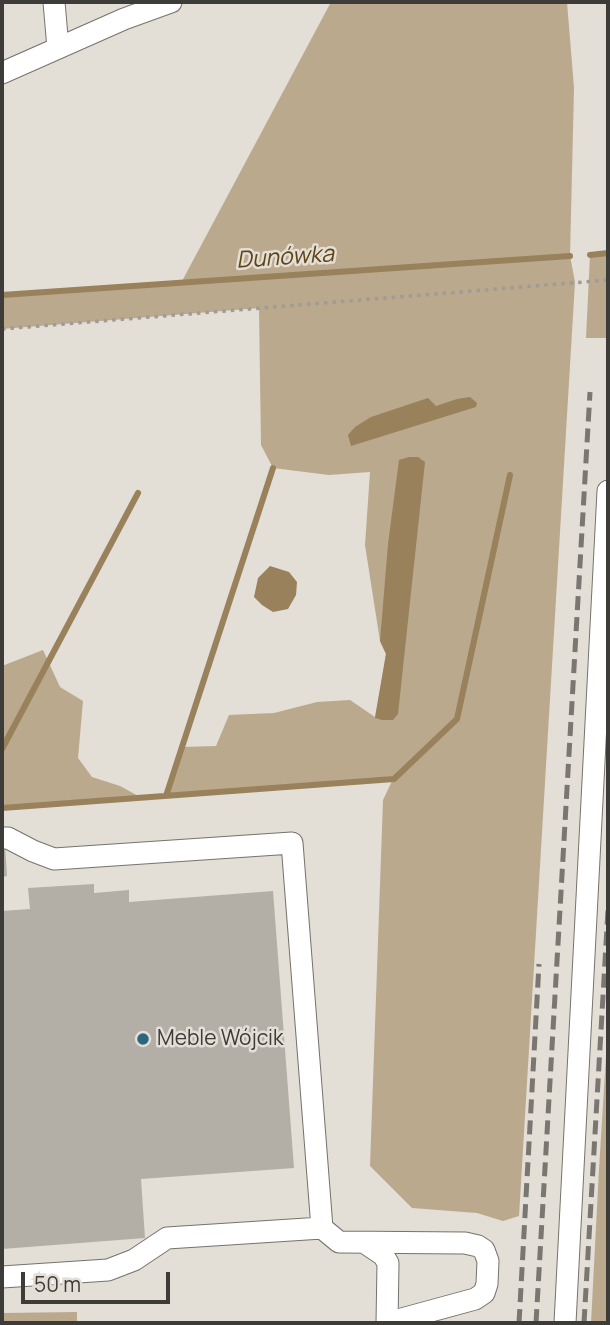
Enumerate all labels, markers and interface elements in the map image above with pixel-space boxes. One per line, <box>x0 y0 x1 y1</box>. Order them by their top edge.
water label: Dunówka <box>235 241 335 275</box>
place label: Meble Wójcik <box>157 1026 283 1052</box>
marker: Meble Wójcik <box>135 1031 151 1047</box>
scale bar <box>24 1258 173 1302</box>
text: 50 m <box>34 1270 81 1298</box>

